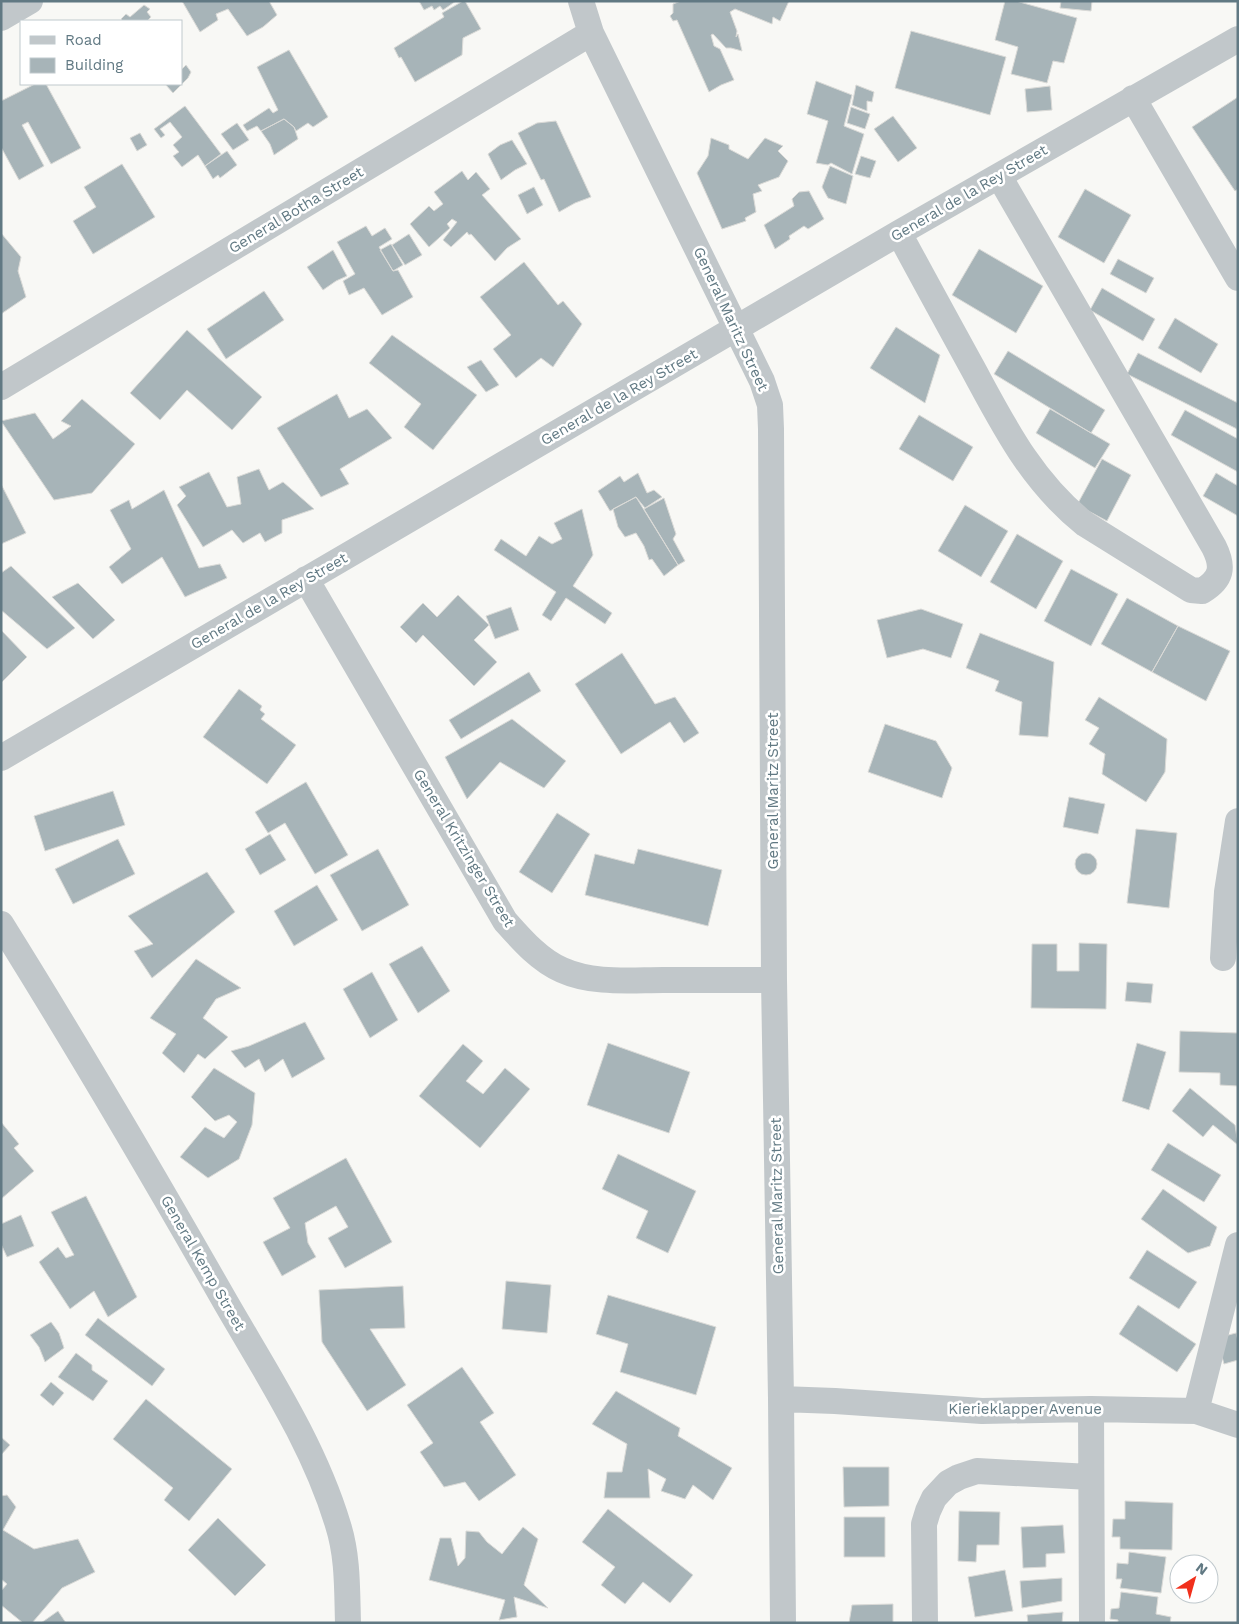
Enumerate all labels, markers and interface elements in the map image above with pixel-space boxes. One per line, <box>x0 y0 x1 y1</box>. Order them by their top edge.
legend <box>20 20 182 85</box>
text: Road <box>65 31 102 49</box>
text: Building <box>65 56 123 74</box>
street label: General de la Rey Street <box>888 140 1051 245</box>
street label: General Botha Street <box>225 162 367 257</box>
street label: General Maritz Street <box>690 244 773 395</box>
street label: General de la Rey Street <box>538 344 701 449</box>
street label: General de la Rey Street <box>188 548 351 653</box>
street label: General Maritz Street <box>764 712 782 869</box>
street label: General Kritzinger Street <box>410 766 519 931</box>
street label: General Maritz Street <box>767 1117 787 1275</box>
street label: General Kemp Street <box>157 1192 249 1334</box>
street label: Kierieklapper Avenue <box>948 1400 1102 1418</box>
north arrow <box>1169 1554 1219 1604</box>
text: N <box>1193 1559 1211 1578</box>

